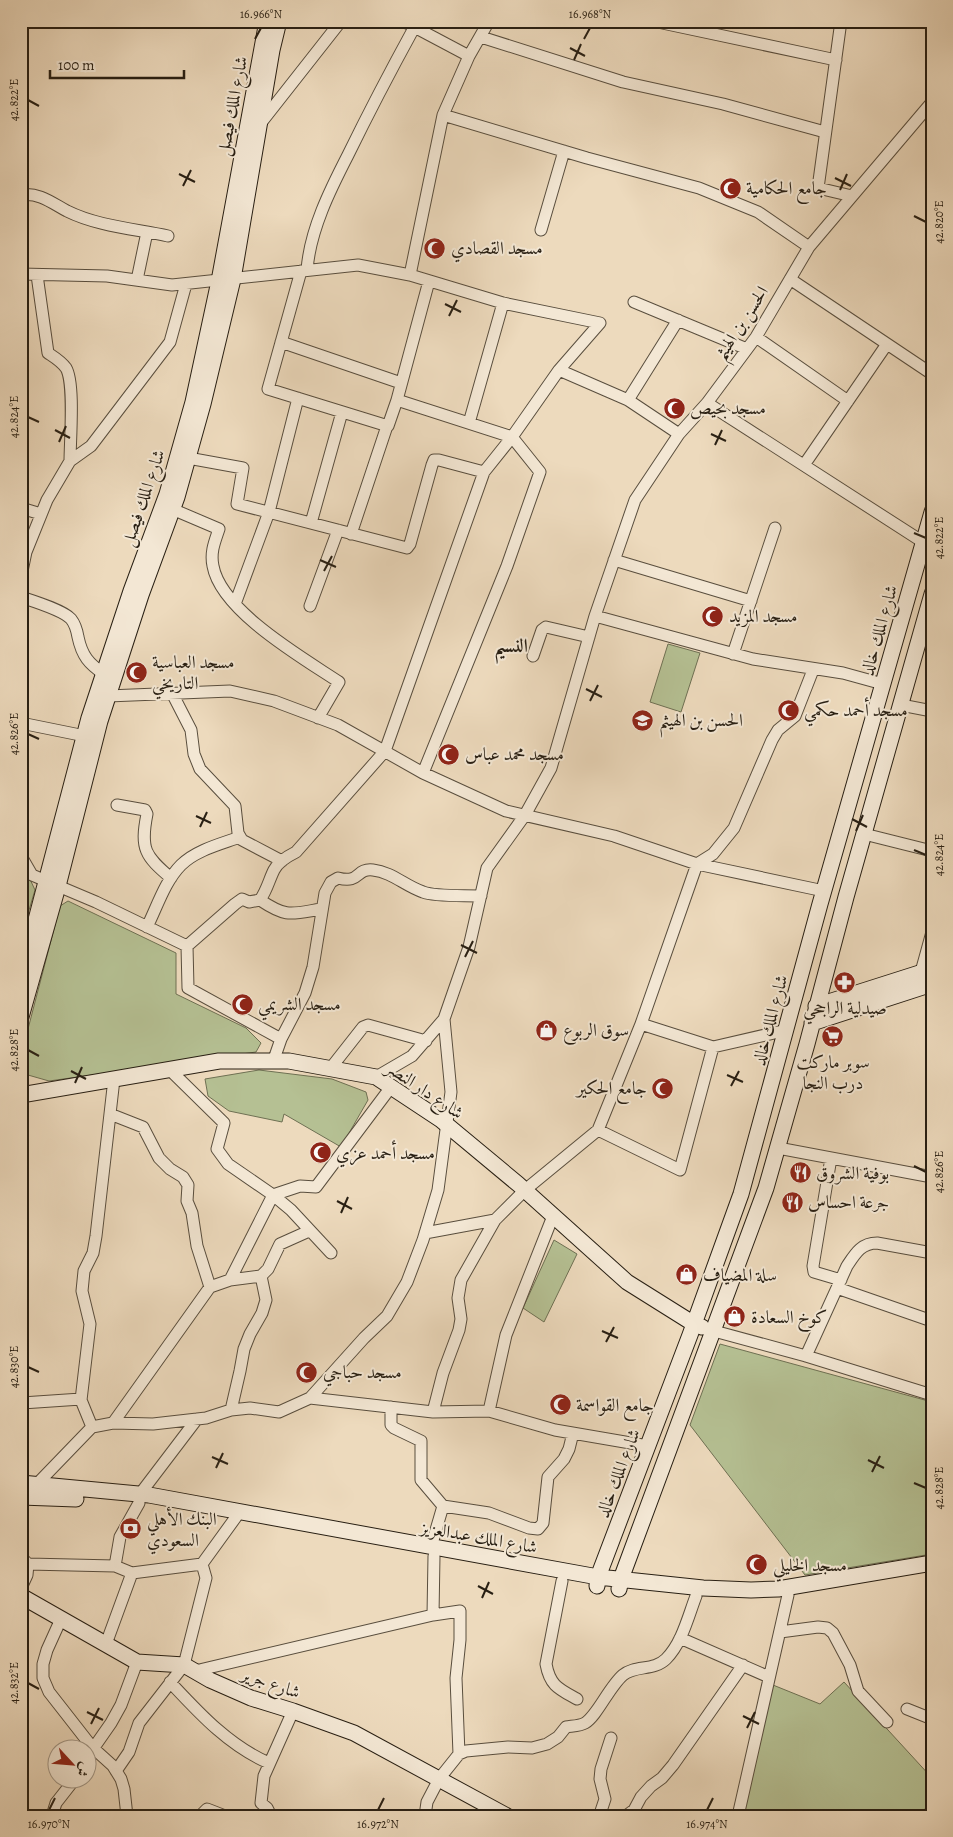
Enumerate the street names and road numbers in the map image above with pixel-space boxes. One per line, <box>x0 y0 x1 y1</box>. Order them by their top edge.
street label: شارع الملك فيصل <box>211 54 256 159</box>
street label: الحسن بن الهيثم <box>708 281 779 368</box>
street label: شارع الملك فيصل <box>115 446 174 551</box>
street label: شارع الملك خالد <box>855 582 906 679</box>
street label: شارع الملك خالد <box>746 972 797 1069</box>
street label: شارع دار النصر <box>378 1054 468 1127</box>
street label: شارع الملك خالد <box>590 1425 649 1522</box>
street label: شارع الملك عبدالعزيز <box>416 1515 539 1562</box>
street label: شارع جرير <box>236 1661 304 1707</box>

